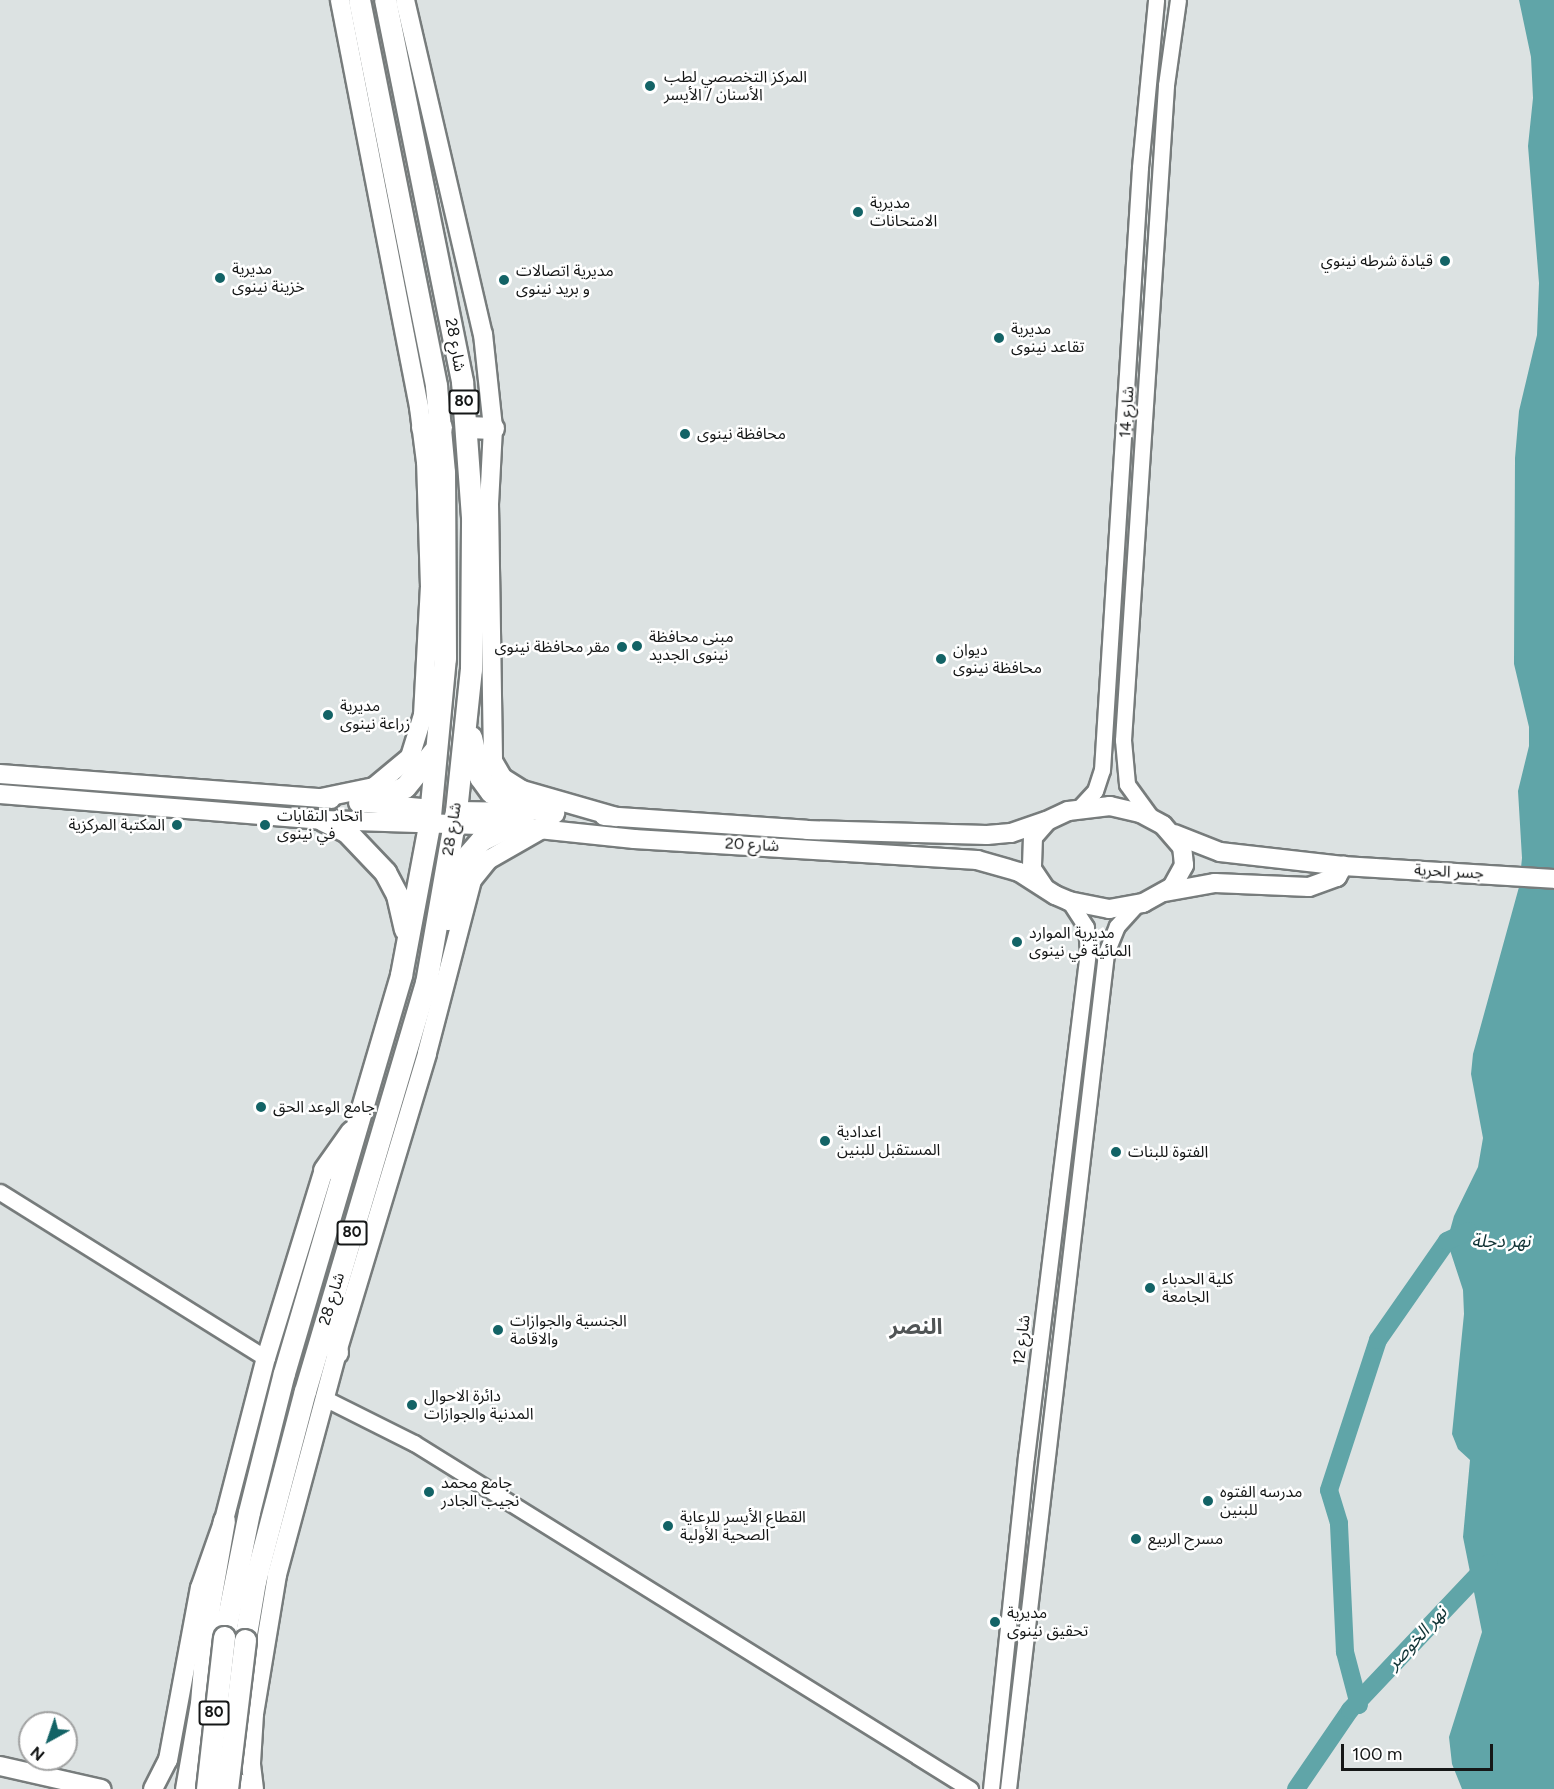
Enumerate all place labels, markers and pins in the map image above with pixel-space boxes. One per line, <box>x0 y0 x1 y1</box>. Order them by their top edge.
place label: المركز التخصصي لطب الأسنان / الأيسر <box>664 67 807 105</box>
marker: المركز التخصصي لطب الأسنان / الأيسر <box>641 77 659 95</box>
place label: مديرية الامتحانات <box>870 193 937 231</box>
marker: مديرية الامتحانات <box>851 205 865 219</box>
place label: قيادة شرطه نينوي <box>1321 251 1433 271</box>
marker: قيادة شرطه نينوي <box>1438 254 1452 268</box>
place label: مديرية خزينة نينوى <box>232 259 305 297</box>
place label: مديرية اتصالات و بريد نينوى <box>516 261 614 299</box>
marker: مديرية خزينة نينوى <box>213 271 227 285</box>
marker: مديرية اتصالات و بريد نينوى <box>497 273 511 287</box>
place label: مديرية تقاعد نينوى <box>1011 319 1084 357</box>
marker: مديرية تقاعد نينوى <box>992 331 1006 345</box>
place label: محافظة نينوى <box>697 424 786 444</box>
marker: محافظة نينوى <box>678 427 692 441</box>
place label: مبنى محافظة نينوى الجديد <box>649 627 734 665</box>
place label: مقر محافظة نينوى <box>494 637 610 657</box>
marker: مبنى محافظة نينوى الجديد <box>630 639 644 653</box>
marker: مقر محافظة نينوى <box>615 640 629 654</box>
place label: ديوان محافظة نينوى <box>953 640 1042 678</box>
marker: ديوان محافظة نينوى <box>934 652 948 666</box>
place label: مديرية زراعة نينوى <box>340 696 410 734</box>
marker: مديرية زراعة نينوى <box>321 708 335 722</box>
place label: اتحاد النقابات في نينوى <box>277 806 363 844</box>
place label: المكتبة المركزية <box>69 815 165 835</box>
marker: المكتبة المركزية <box>170 818 184 832</box>
marker: اتحاد النقابات في نينوى <box>258 818 272 832</box>
place label: مديرية الموارد المائية في نينوى <box>1029 923 1131 961</box>
marker: مديرية الموارد المائية في نينوى <box>1010 935 1024 949</box>
place label: جامع الوعد الحق <box>273 1097 375 1117</box>
marker: جامع الوعد الحق <box>254 1100 268 1114</box>
place label: اعدادية المستقبل للبنين <box>837 1122 940 1160</box>
marker: اعدادية المستقبل للبنين <box>818 1134 832 1148</box>
place label: الفتوة للبنات <box>1128 1142 1208 1162</box>
marker: الفتوة للبنات <box>1109 1145 1123 1159</box>
place label: كلية الحدباء الجامعة <box>1162 1269 1233 1307</box>
marker: كلية الحدباء الجامعة <box>1143 1281 1157 1295</box>
place label: الجنسية والجوازات والاقامة <box>510 1311 627 1349</box>
marker: الجنسية والجوازات والاقامة <box>491 1323 505 1337</box>
place label: دائرة الاحوال المدنية والجوازات <box>424 1386 534 1424</box>
marker: دائرة الاحوال المدنية والجوازات <box>405 1398 419 1412</box>
place label: جامع محمد نجيب الجادر <box>441 1473 519 1511</box>
place label: مدرسه الفتوه للبنين <box>1220 1482 1302 1520</box>
marker: جامع محمد نجيب الجادر <box>422 1485 436 1499</box>
marker: مدرسه الفتوه للبنين <box>1201 1494 1215 1508</box>
place label: القطاع الأيسر للرعاية الصحية الأولية <box>680 1507 806 1545</box>
marker: القطاع الأيسر للرعاية الصحية الأولية <box>661 1519 675 1533</box>
place label: مسرح الربيع <box>1148 1529 1223 1549</box>
marker: مسرح الربيع <box>1129 1532 1143 1546</box>
place label: مديرية تحقيق نينوى <box>1007 1603 1088 1641</box>
marker: مديرية تحقيق نينوى <box>988 1615 1002 1629</box>

